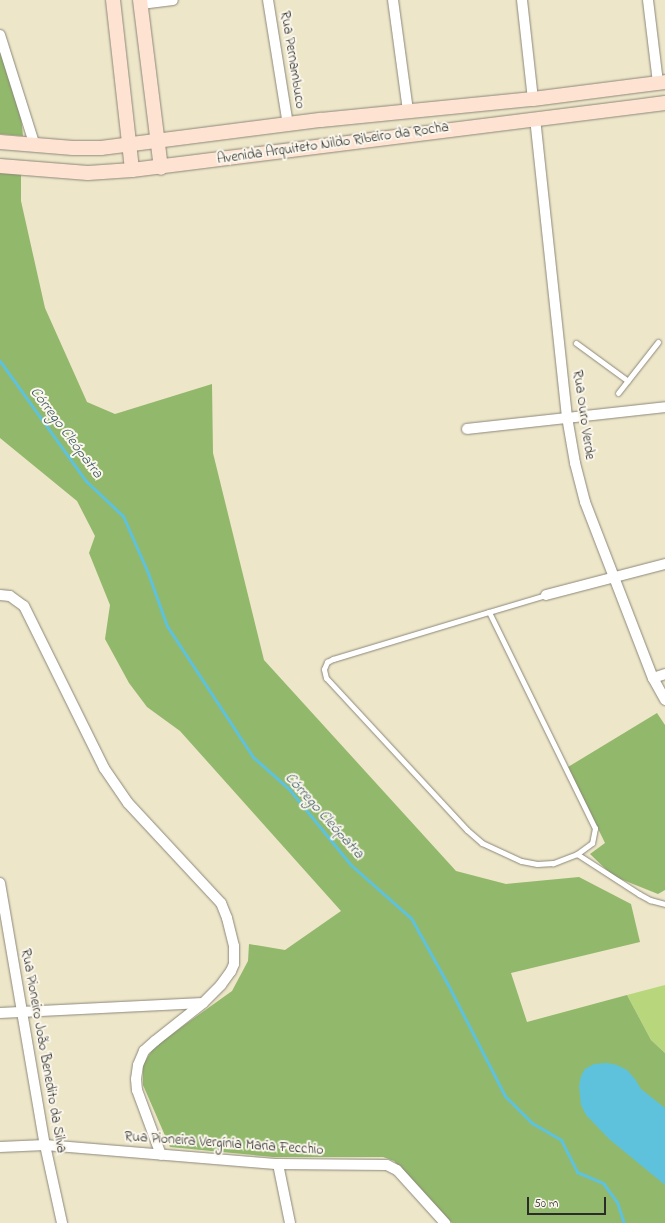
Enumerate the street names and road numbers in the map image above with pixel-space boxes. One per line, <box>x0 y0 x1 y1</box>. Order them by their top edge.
street label: Rua Pernambuco <box>276 10 308 110</box>
street label: Avenida Arquiteto Nildo Ribeiro da Rocha <box>216 119 450 169</box>
street label: Rua Ouro Verde <box>568 369 598 461</box>
street label: Rua Pioneiro João Benedito da Silva <box>17 948 69 1154</box>
street label: Rua Pioneira Vergínia Maria Fecchio <box>124 1129 324 1159</box>

